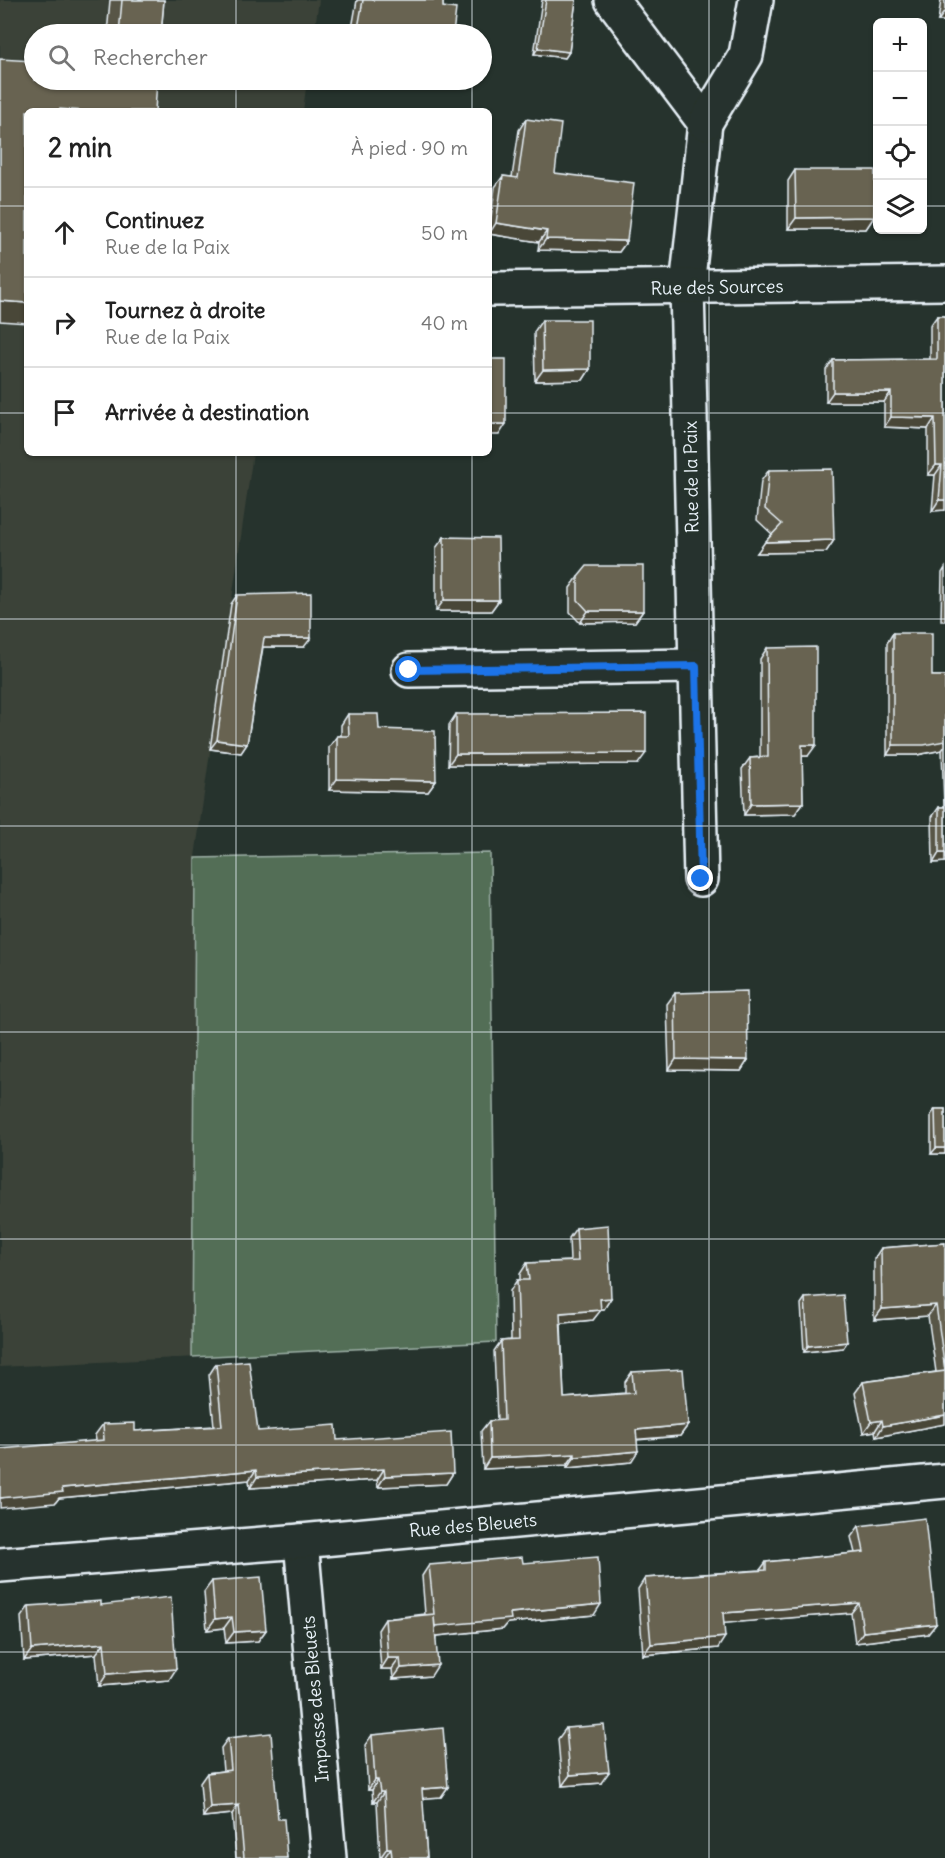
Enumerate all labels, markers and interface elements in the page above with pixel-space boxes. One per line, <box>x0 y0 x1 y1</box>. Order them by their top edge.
map controls <box>873 18 927 234</box>
button: + <box>873 18 927 72</box>
search box <box>24 24 492 90</box>
icon: search <box>45 41 78 74</box>
text: Rechercher <box>93 43 208 71</box>
button: − <box>873 72 927 126</box>
button: locate <box>873 126 927 180</box>
text: 2 min <box>48 131 112 164</box>
text: À pied · 90 m <box>351 135 468 160</box>
button: layers <box>873 180 927 234</box>
text: Continuez <box>105 206 204 234</box>
icon: ahead <box>48 216 81 249</box>
text: 50 m <box>421 220 468 245</box>
text: Rue de la Paix <box>105 234 230 259</box>
street label: Rue des Sources <box>650 274 784 300</box>
text: Tournez à droite <box>105 296 265 324</box>
icon: right <box>48 306 81 339</box>
text: 40 m <box>421 310 468 335</box>
text: Rue de la Paix <box>105 324 230 349</box>
icon: arrive <box>48 396 81 429</box>
text: Arrivée à destination <box>105 398 309 426</box>
street label: Rue de la Paix <box>679 420 703 533</box>
route start <box>395 656 421 682</box>
route end <box>687 865 713 891</box>
street label: Rue des Bleuets <box>408 1508 538 1542</box>
street label: Impasse des Bleuets <box>296 1615 334 1783</box>

